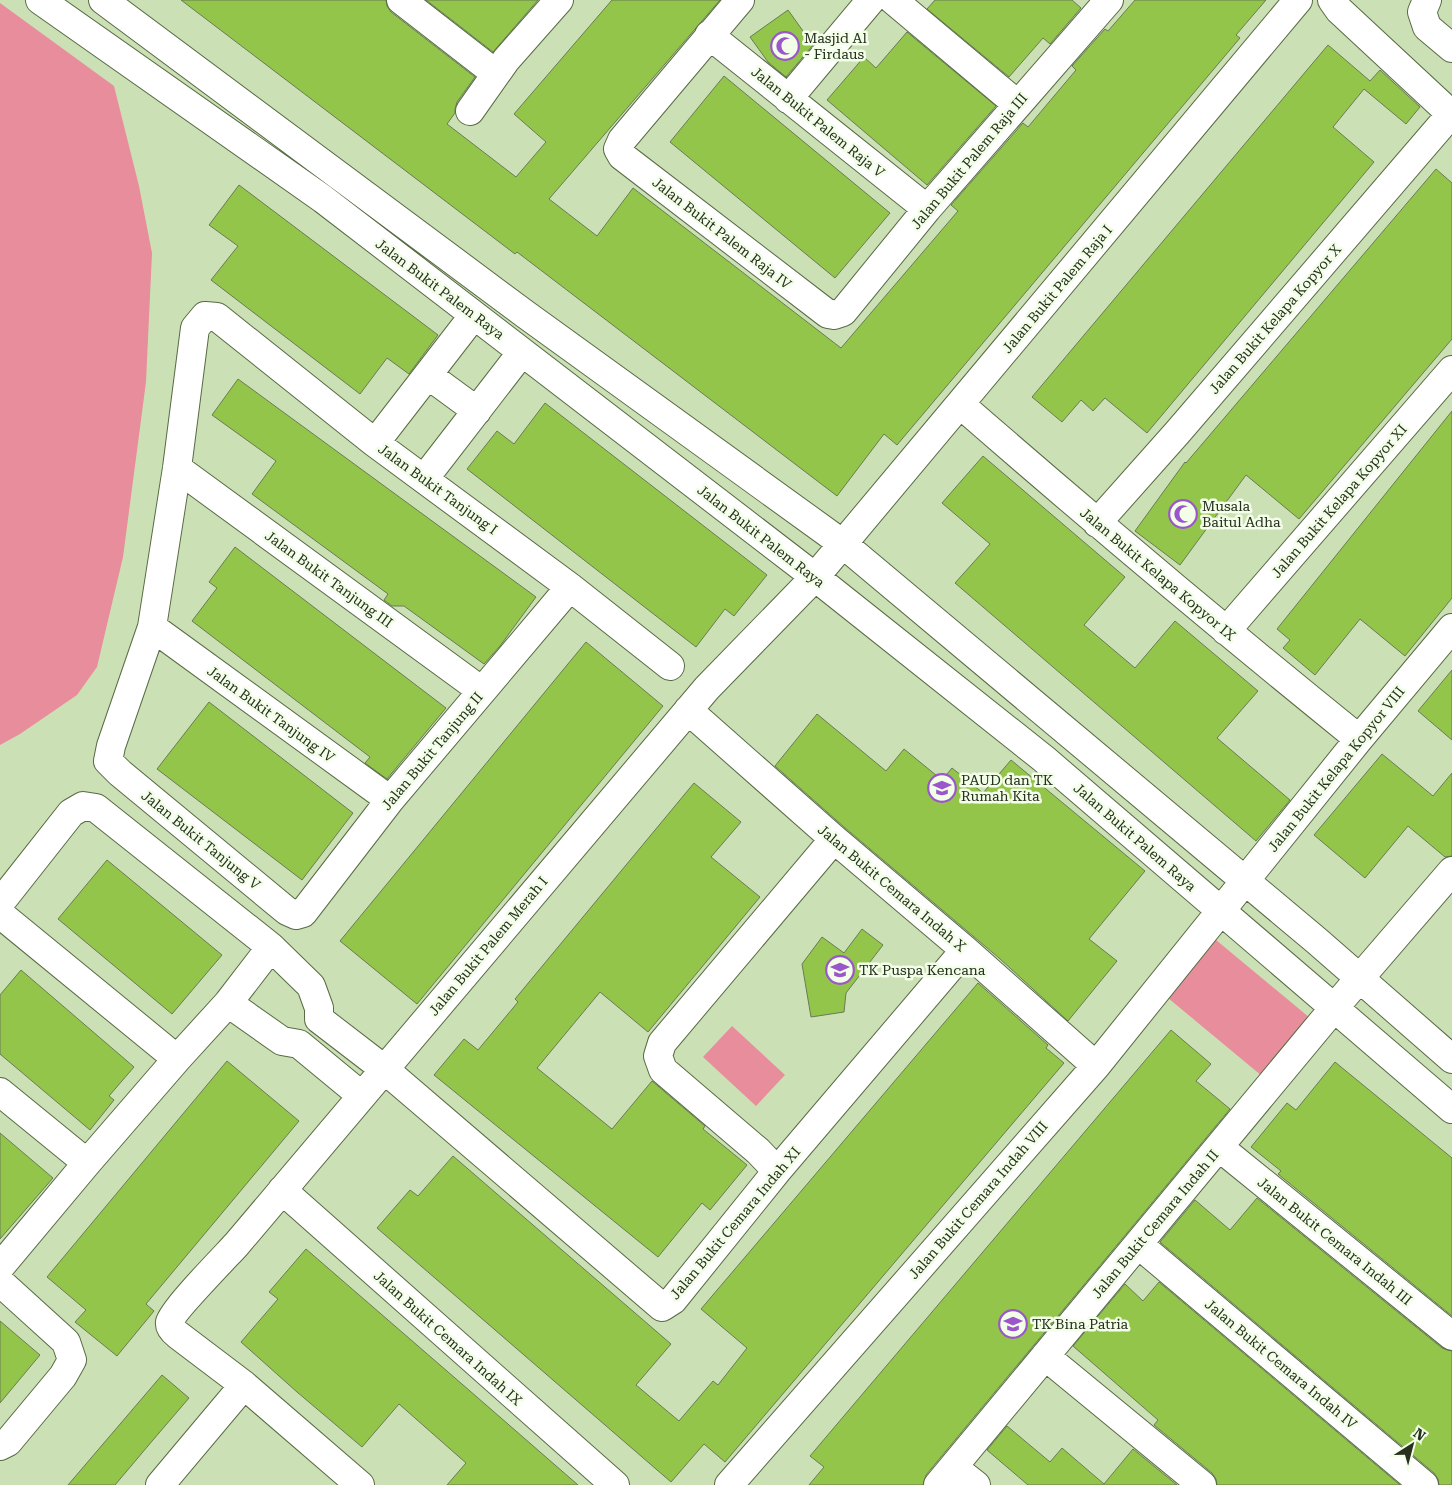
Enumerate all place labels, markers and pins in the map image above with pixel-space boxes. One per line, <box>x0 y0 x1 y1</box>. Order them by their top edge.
place label: Masjid Al - Firdaus <box>804 30 868 62</box>
mosque icon: Masjid Al - Firdaus <box>770 31 800 61</box>
place label: Musala Baitul Adha <box>1202 498 1281 530</box>
mosque icon: Musala Baitul Adha <box>1168 499 1198 529</box>
place label: PAUD dan TK Rumah Kita <box>961 772 1053 804</box>
school or university icon: PAUD dan TK Rumah Kita <box>927 773 957 803</box>
school or university icon: TK Puspa Kencana <box>825 955 855 985</box>
place label: TK Puspa Kencana <box>859 962 986 978</box>
school or university icon: TK Bina Patria <box>998 1309 1028 1339</box>
place label: TK Bina Patria <box>1032 1316 1129 1332</box>

